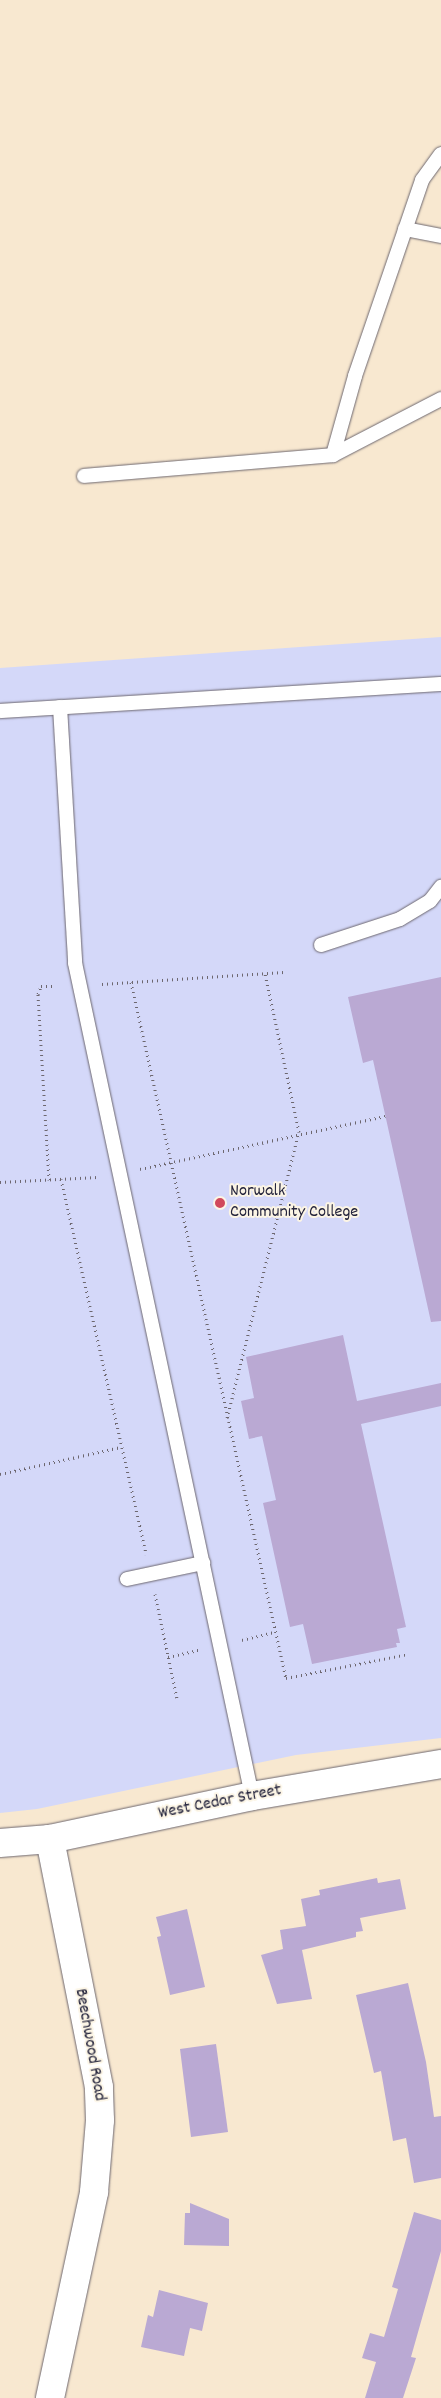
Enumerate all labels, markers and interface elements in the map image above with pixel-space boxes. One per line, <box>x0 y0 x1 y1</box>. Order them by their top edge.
place label: Norwalk Community College <box>230 1182 358 1224</box>
marker: Norwalk Community College <box>214 1197 226 1209</box>
street label: West Cedar Street <box>157 1780 283 1826</box>
street label: Beechwood Road <box>68 1987 110 2103</box>

